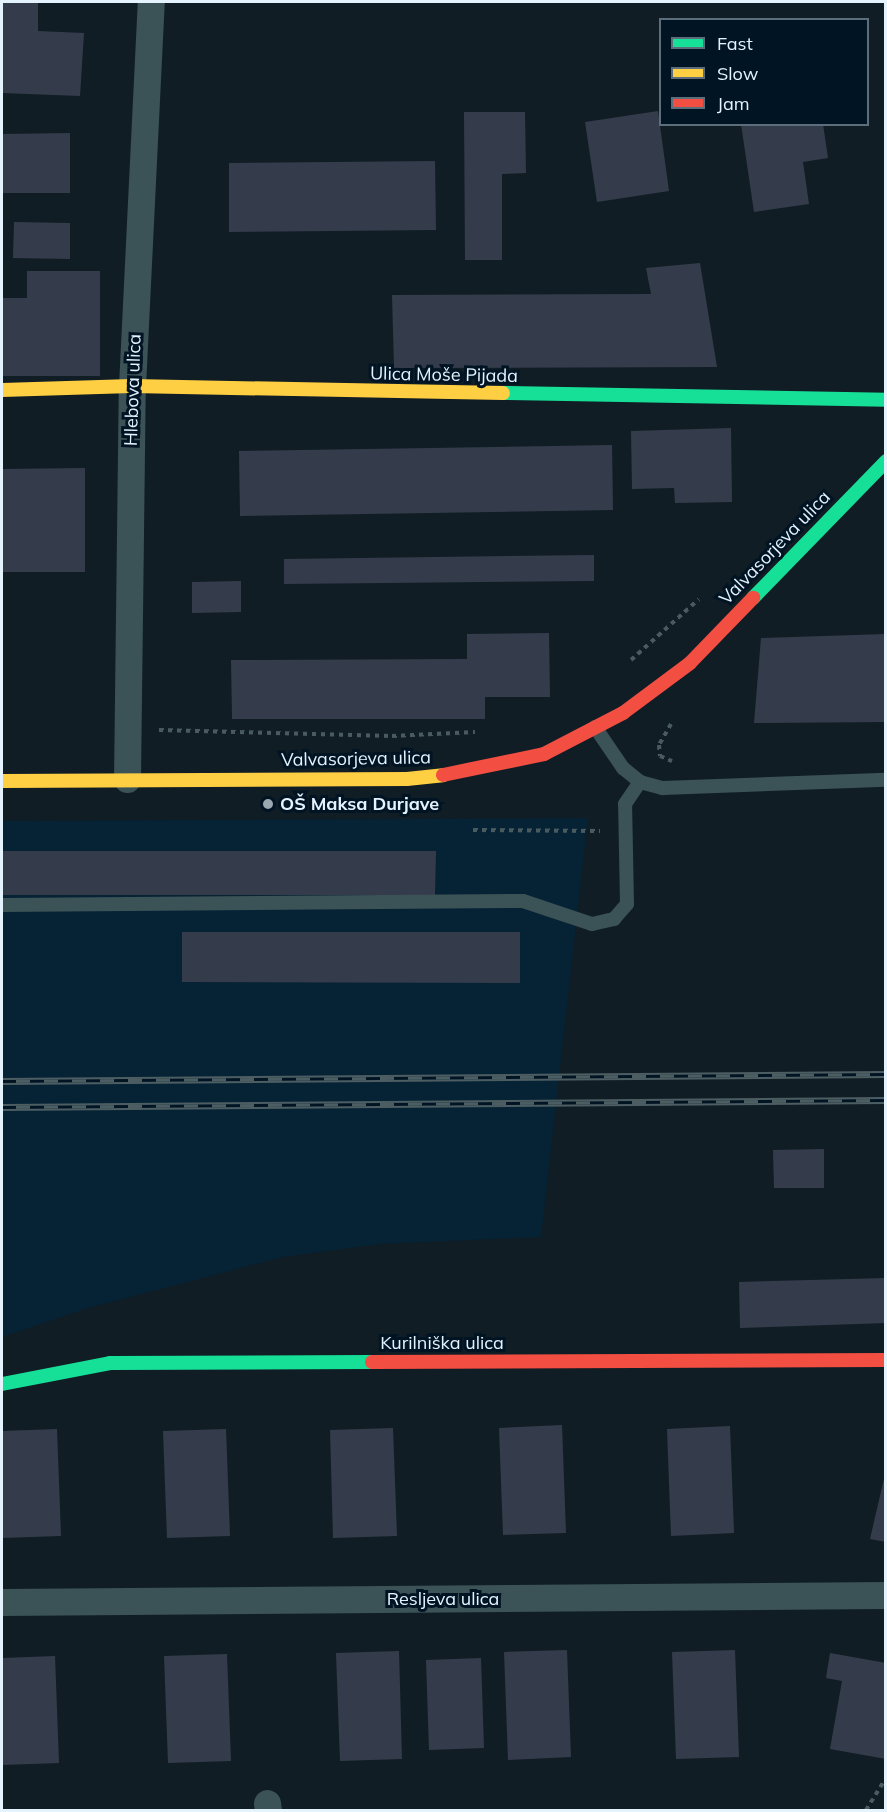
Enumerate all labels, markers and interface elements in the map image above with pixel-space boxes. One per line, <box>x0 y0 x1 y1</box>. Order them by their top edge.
legend <box>659 18 869 126</box>
text: Fast <box>717 32 753 55</box>
text: Slow <box>717 62 758 85</box>
text: Jam <box>717 92 750 115</box>
street label: Hlebova ulica <box>120 334 146 446</box>
street label: Ulica Moše Pijada <box>370 363 518 387</box>
street label: Valvasorjeva ulica <box>715 487 835 609</box>
street label: Valvasorjeva ulica <box>281 747 431 771</box>
place label: OŠ Maksa Durjave <box>280 793 439 815</box>
marker: OŠ Maksa Durjave <box>261 797 275 811</box>
street label: Kurilniška ulica <box>380 1332 504 1354</box>
street label: Resljeva ulica <box>387 1588 499 1610</box>

